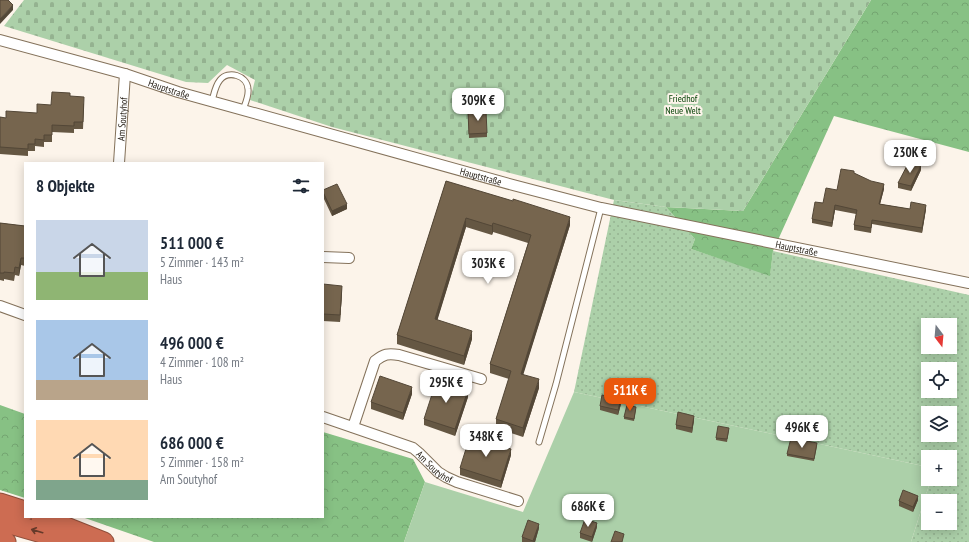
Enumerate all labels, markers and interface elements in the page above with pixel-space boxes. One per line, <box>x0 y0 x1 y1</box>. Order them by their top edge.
street label: Hauptstraße <box>147 76 191 102</box>
pin: 309K € <box>445 88 511 122</box>
text: 309K € <box>461 92 495 109</box>
park label: Friedhof Neue Welt <box>665 92 701 117</box>
street label: Am Soutyhof <box>114 96 130 142</box>
pin: 230K € <box>877 140 943 174</box>
text: 230K € <box>893 144 927 161</box>
street label: Hauptstraße <box>459 165 503 189</box>
text: 8 Objekte <box>36 175 95 197</box>
icon: filters <box>290 175 312 197</box>
text: 511 000 € <box>160 232 224 254</box>
icon: home <box>68 236 116 284</box>
street label: Hauptstraße <box>774 238 819 259</box>
pin: 303K € <box>455 251 521 285</box>
text: 5 Zimmer · 143 m² <box>160 254 244 271</box>
text: 303K € <box>471 255 505 272</box>
text: Haus <box>160 271 182 288</box>
north arrow <box>921 318 957 354</box>
map controls <box>921 318 957 530</box>
text: 496 000 € <box>160 332 224 354</box>
icon: home <box>68 336 116 384</box>
text: 4 Zimmer · 108 m² <box>160 354 244 371</box>
button: locate <box>921 362 957 398</box>
pin: 295K € <box>413 370 479 404</box>
text: Haus <box>160 371 182 388</box>
text: 295K € <box>429 374 463 391</box>
pin: 511K € <box>597 378 663 412</box>
text: 511K € <box>613 382 647 399</box>
button: layers <box>921 406 957 442</box>
pin: 496K € <box>769 415 835 449</box>
text: 496K € <box>785 419 819 436</box>
pin: 348K € <box>453 424 519 458</box>
text: 348K € <box>469 428 503 445</box>
text: 686 000 € <box>160 432 224 454</box>
icon: home <box>68 436 116 484</box>
street label: Am Soutyhof <box>413 448 455 486</box>
button: + <box>921 450 957 486</box>
text: 5 Zimmer · 158 m² <box>160 454 244 471</box>
text: Am Soutyhof <box>160 471 217 488</box>
pin: 686K € <box>555 494 621 528</box>
button: − <box>921 494 957 530</box>
text: 686K € <box>571 498 605 515</box>
one-way arrow <box>31 527 44 534</box>

